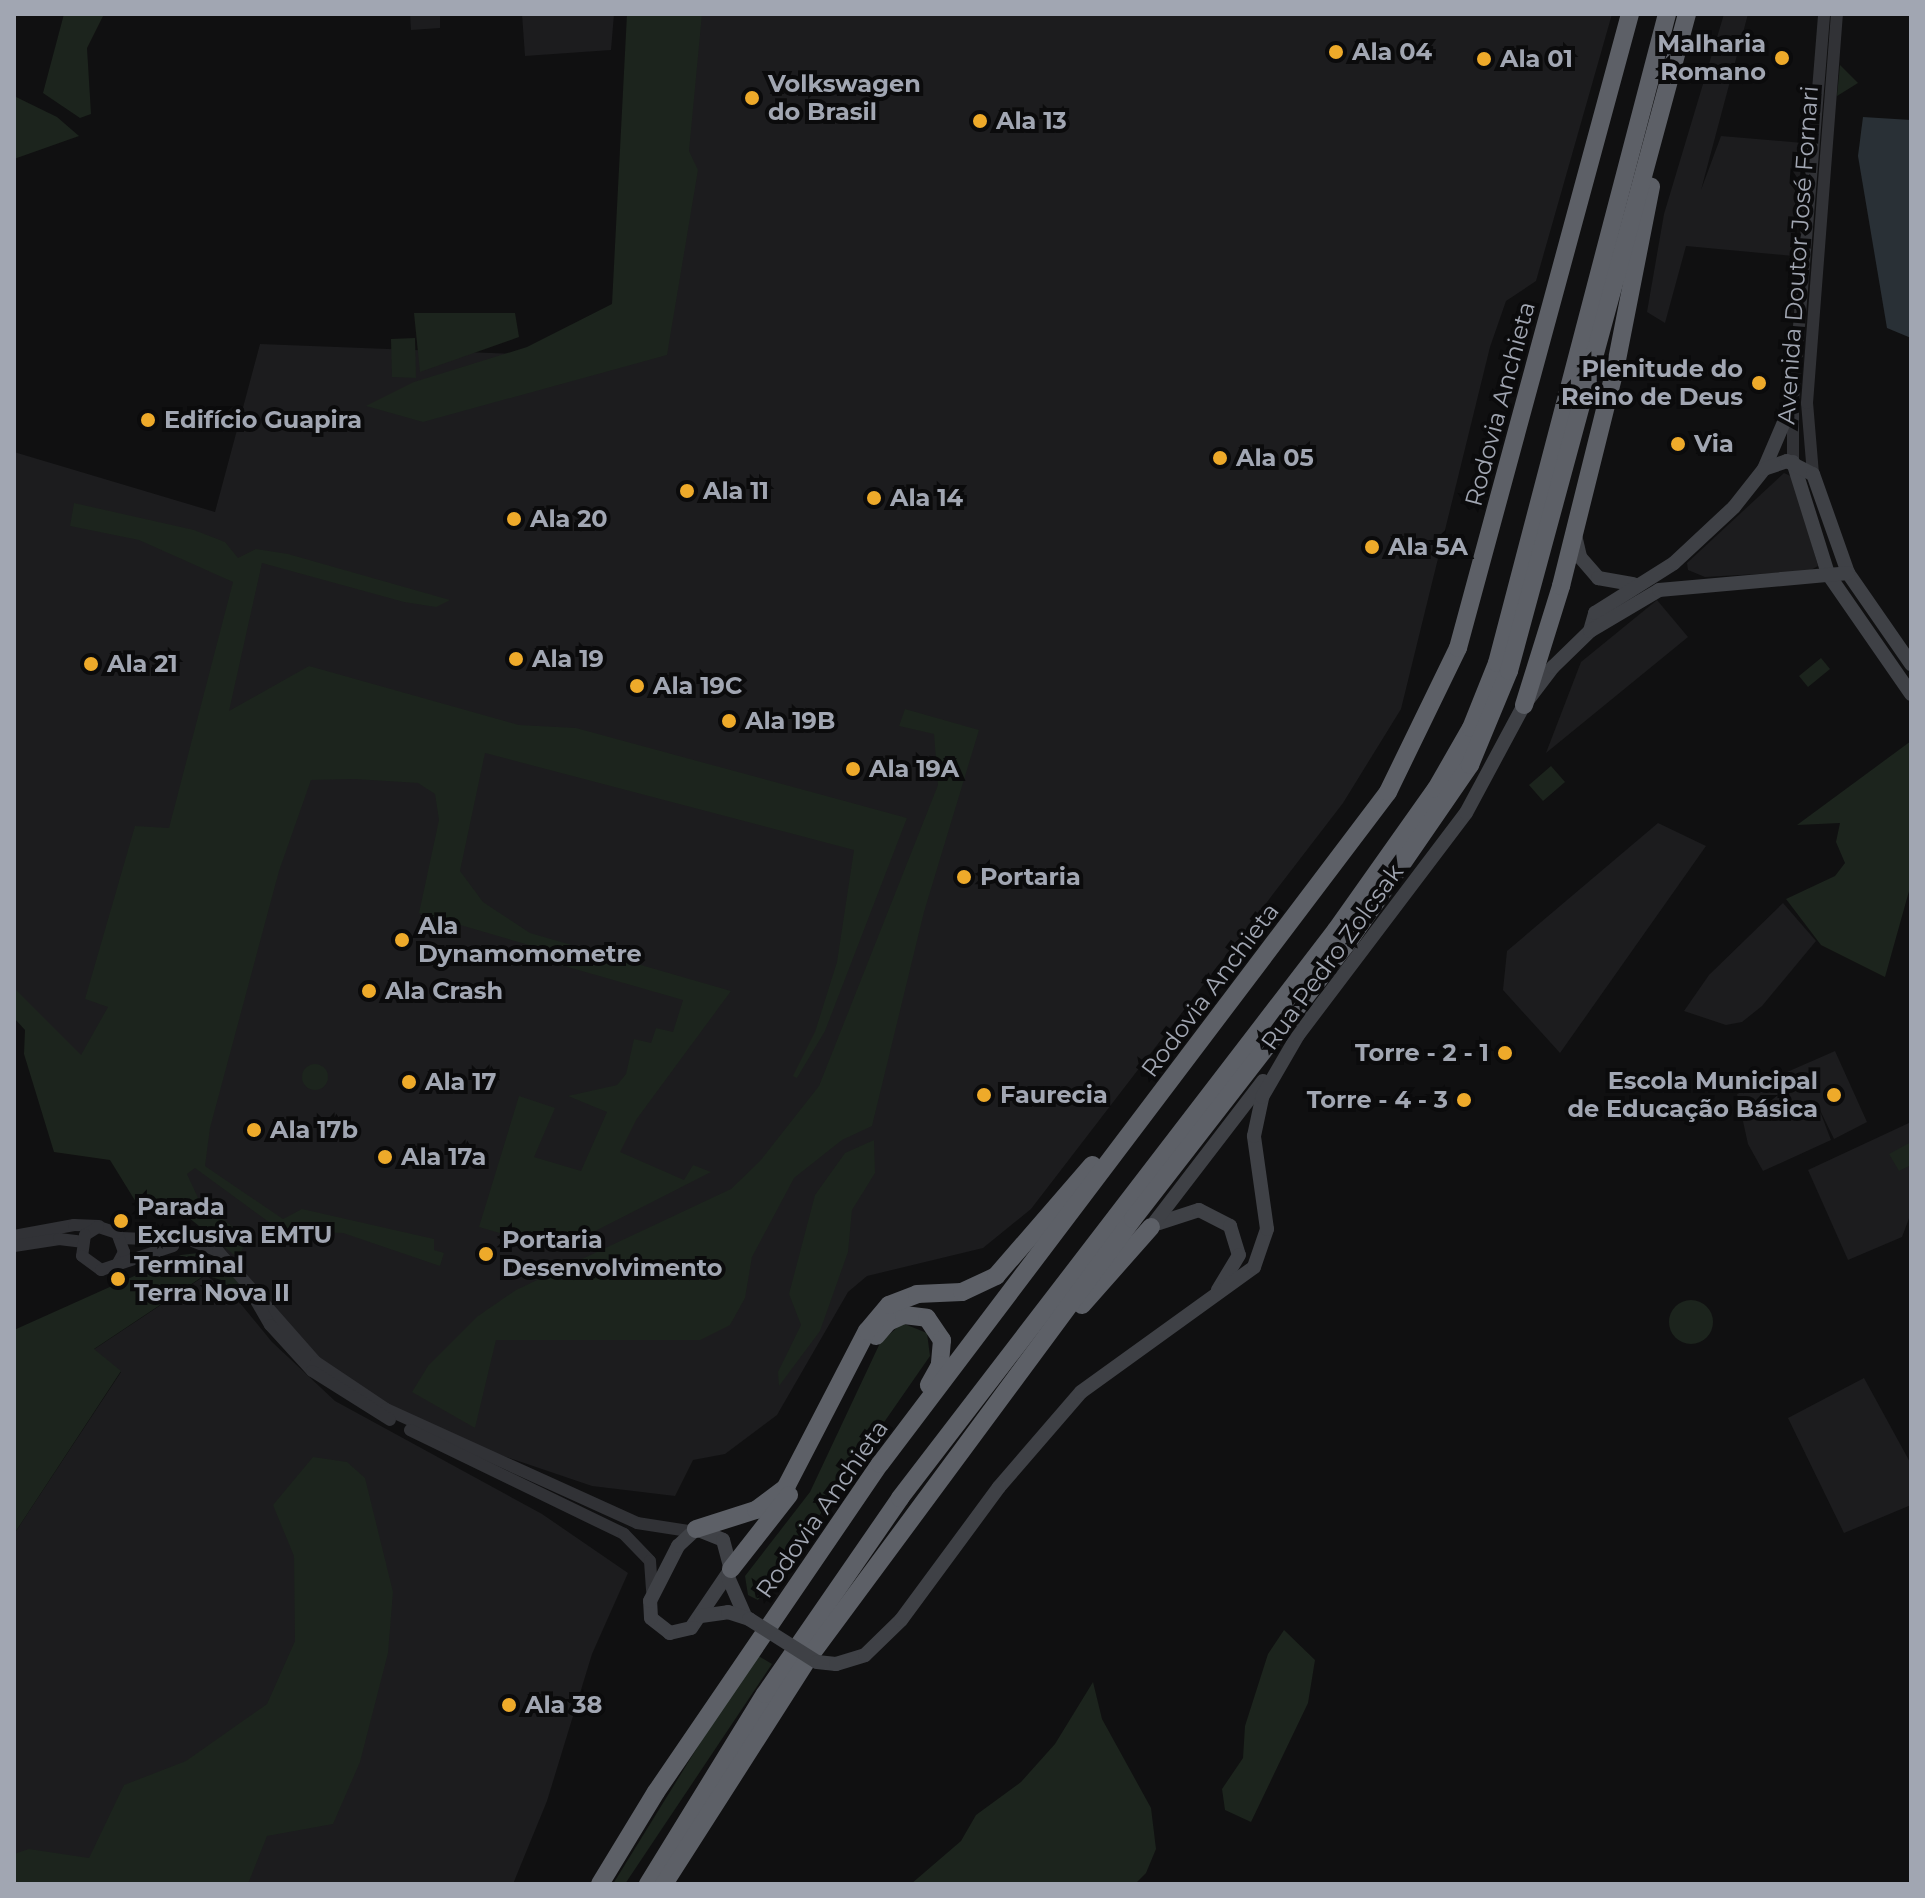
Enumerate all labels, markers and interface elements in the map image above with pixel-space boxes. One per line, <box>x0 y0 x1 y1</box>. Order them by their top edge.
place label: Malharia Romano <box>1657 30 1766 86</box>
place label: Ala 04 <box>1352 38 1432 66</box>
marker: Ala 04 <box>1327 43 1345 61</box>
place label: Ala 01 <box>1500 45 1573 73</box>
marker: Malharia Romano <box>1773 49 1791 67</box>
marker: Ala 01 <box>1475 50 1493 68</box>
place label: Volkswagen do Brasil <box>768 70 921 126</box>
street label: Avenida Doutor José Fornari <box>1772 85 1824 425</box>
marker: Volkswagen do Brasil <box>743 89 761 107</box>
place label: Ala 13 <box>996 107 1067 135</box>
marker: Ala 13 <box>971 112 989 130</box>
street label: Rodovia Anchieta <box>1459 299 1541 509</box>
place label: Plenitude do Reino de Deus <box>1561 355 1743 411</box>
marker: Plenitude do Reino de Deus <box>1750 374 1768 392</box>
place label: Edifício Guapira <box>164 406 362 434</box>
marker: Edifício Guapira <box>139 411 157 429</box>
place label: Via <box>1694 430 1734 458</box>
marker: Via <box>1669 435 1687 453</box>
place label: Ala 05 <box>1236 444 1314 472</box>
marker: Ala 05 <box>1211 449 1229 467</box>
place label: Ala 11 <box>703 477 769 505</box>
marker: Ala 11 <box>678 482 696 500</box>
place label: Ala 14 <box>890 484 963 512</box>
marker: Ala 14 <box>865 489 883 507</box>
place label: Ala 20 <box>530 505 608 533</box>
marker: Ala 20 <box>505 510 523 528</box>
place label: Ala 5A <box>1388 533 1468 561</box>
marker: Ala 5A <box>1363 538 1381 556</box>
place label: Ala 19 <box>532 645 604 673</box>
place label: Ala 21 <box>107 650 178 678</box>
marker: Ala 19 <box>507 650 525 668</box>
marker: Ala 21 <box>82 655 100 673</box>
place label: Ala 19C <box>653 672 742 700</box>
marker: Ala 19C <box>628 677 646 695</box>
place label: Ala 19B <box>745 707 835 735</box>
marker: Ala 19B <box>720 712 738 730</box>
place label: Ala 19A <box>869 755 959 783</box>
marker: Ala 19A <box>844 760 862 778</box>
street label: Rua Pedro Zolcsak <box>1255 858 1409 1056</box>
place label: Portaria <box>980 863 1081 891</box>
marker: Portaria <box>955 868 973 886</box>
street label: Rodovia Anchieta <box>1135 897 1285 1083</box>
place label: Ala Dynamomometre <box>418 912 642 968</box>
marker: Ala Dynamomometre <box>393 931 411 949</box>
place label: Ala Crash <box>385 977 503 1005</box>
marker: Ala Crash <box>360 982 378 1000</box>
place label: Torre - 2 - 1 <box>1355 1039 1489 1067</box>
marker: Torre - 2 - 1 <box>1496 1044 1514 1062</box>
place label: Escola Municipal de Educação Básica <box>1568 1067 1818 1123</box>
place label: Ala 17 <box>425 1068 496 1096</box>
marker: Ala 17 <box>400 1073 418 1091</box>
place label: Faurecia <box>1000 1081 1108 1109</box>
marker: Faurecia <box>975 1086 993 1104</box>
place label: Torre - 4 - 3 <box>1307 1086 1448 1114</box>
marker: Escola Municipal de Educação Básica <box>1825 1086 1843 1104</box>
marker: Torre - 4 - 3 <box>1455 1091 1473 1109</box>
place label: Ala 17b <box>270 1116 358 1144</box>
marker: Ala 17b <box>245 1121 263 1139</box>
place label: Ala 17a <box>401 1143 486 1171</box>
marker: Ala 17a <box>376 1148 394 1166</box>
place label: Parada Exclusiva EMTU <box>137 1193 333 1249</box>
marker: Parada Exclusiva EMTU <box>112 1212 130 1230</box>
place label: Portaria Desenvolvimento <box>502 1226 722 1282</box>
marker: Portaria Desenvolvimento <box>477 1245 495 1263</box>
place label: Terminal Terra Nova II <box>134 1251 290 1307</box>
marker: Terminal Terra Nova II <box>109 1270 127 1288</box>
street label: Rodovia Anchieta <box>750 1414 894 1604</box>
place label: Ala 38 <box>525 1691 602 1719</box>
marker: Ala 38 <box>500 1696 518 1714</box>

